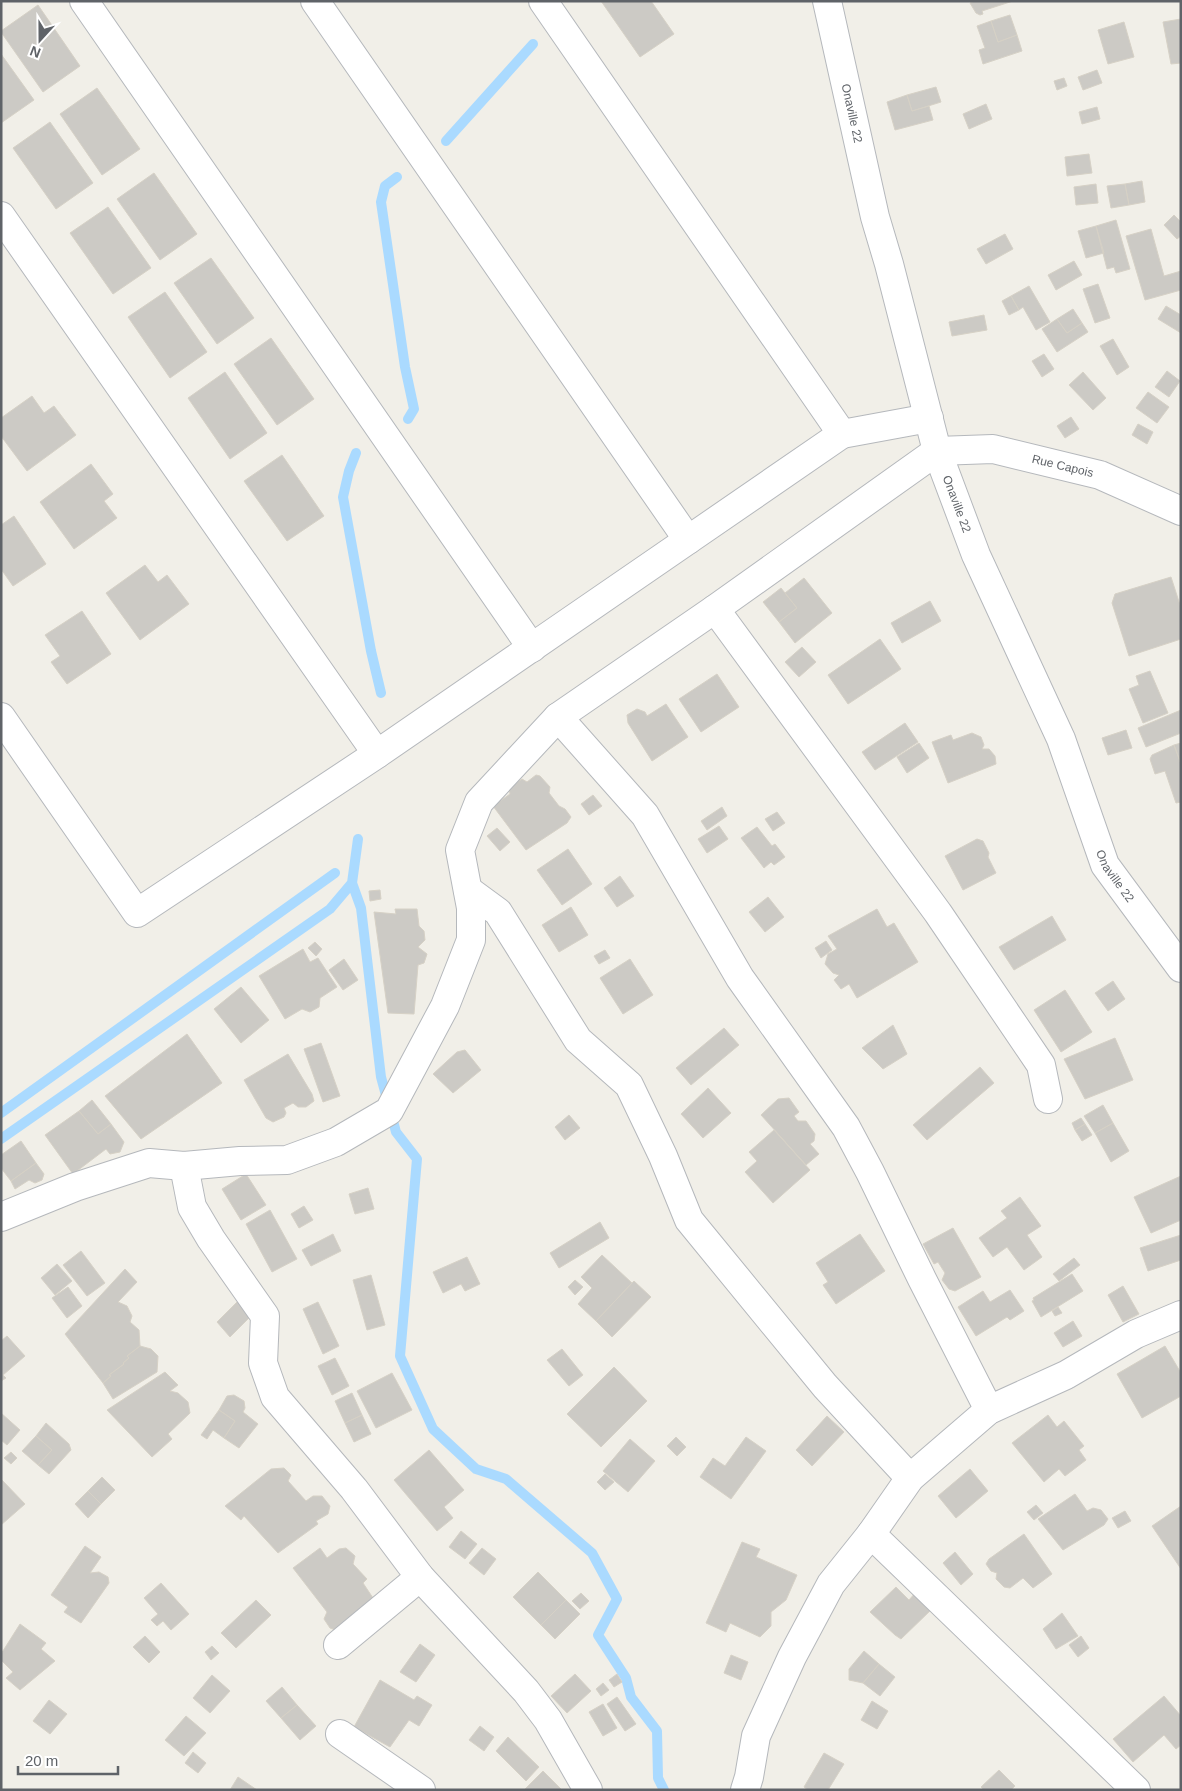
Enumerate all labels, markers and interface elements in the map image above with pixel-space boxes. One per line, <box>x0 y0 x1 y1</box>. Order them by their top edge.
north arrow <box>15 15 65 65</box>
text: N <box>28 43 43 61</box>
street label: Onaville 22 <box>839 82 865 144</box>
street label: Rue Capois <box>1030 452 1095 480</box>
street label: Onaville 22 <box>940 473 974 535</box>
street label: Onaville 22 <box>1093 848 1137 905</box>
scale bar <box>18 1744 118 1776</box>
text: 20 m <box>25 1752 58 1769</box>

